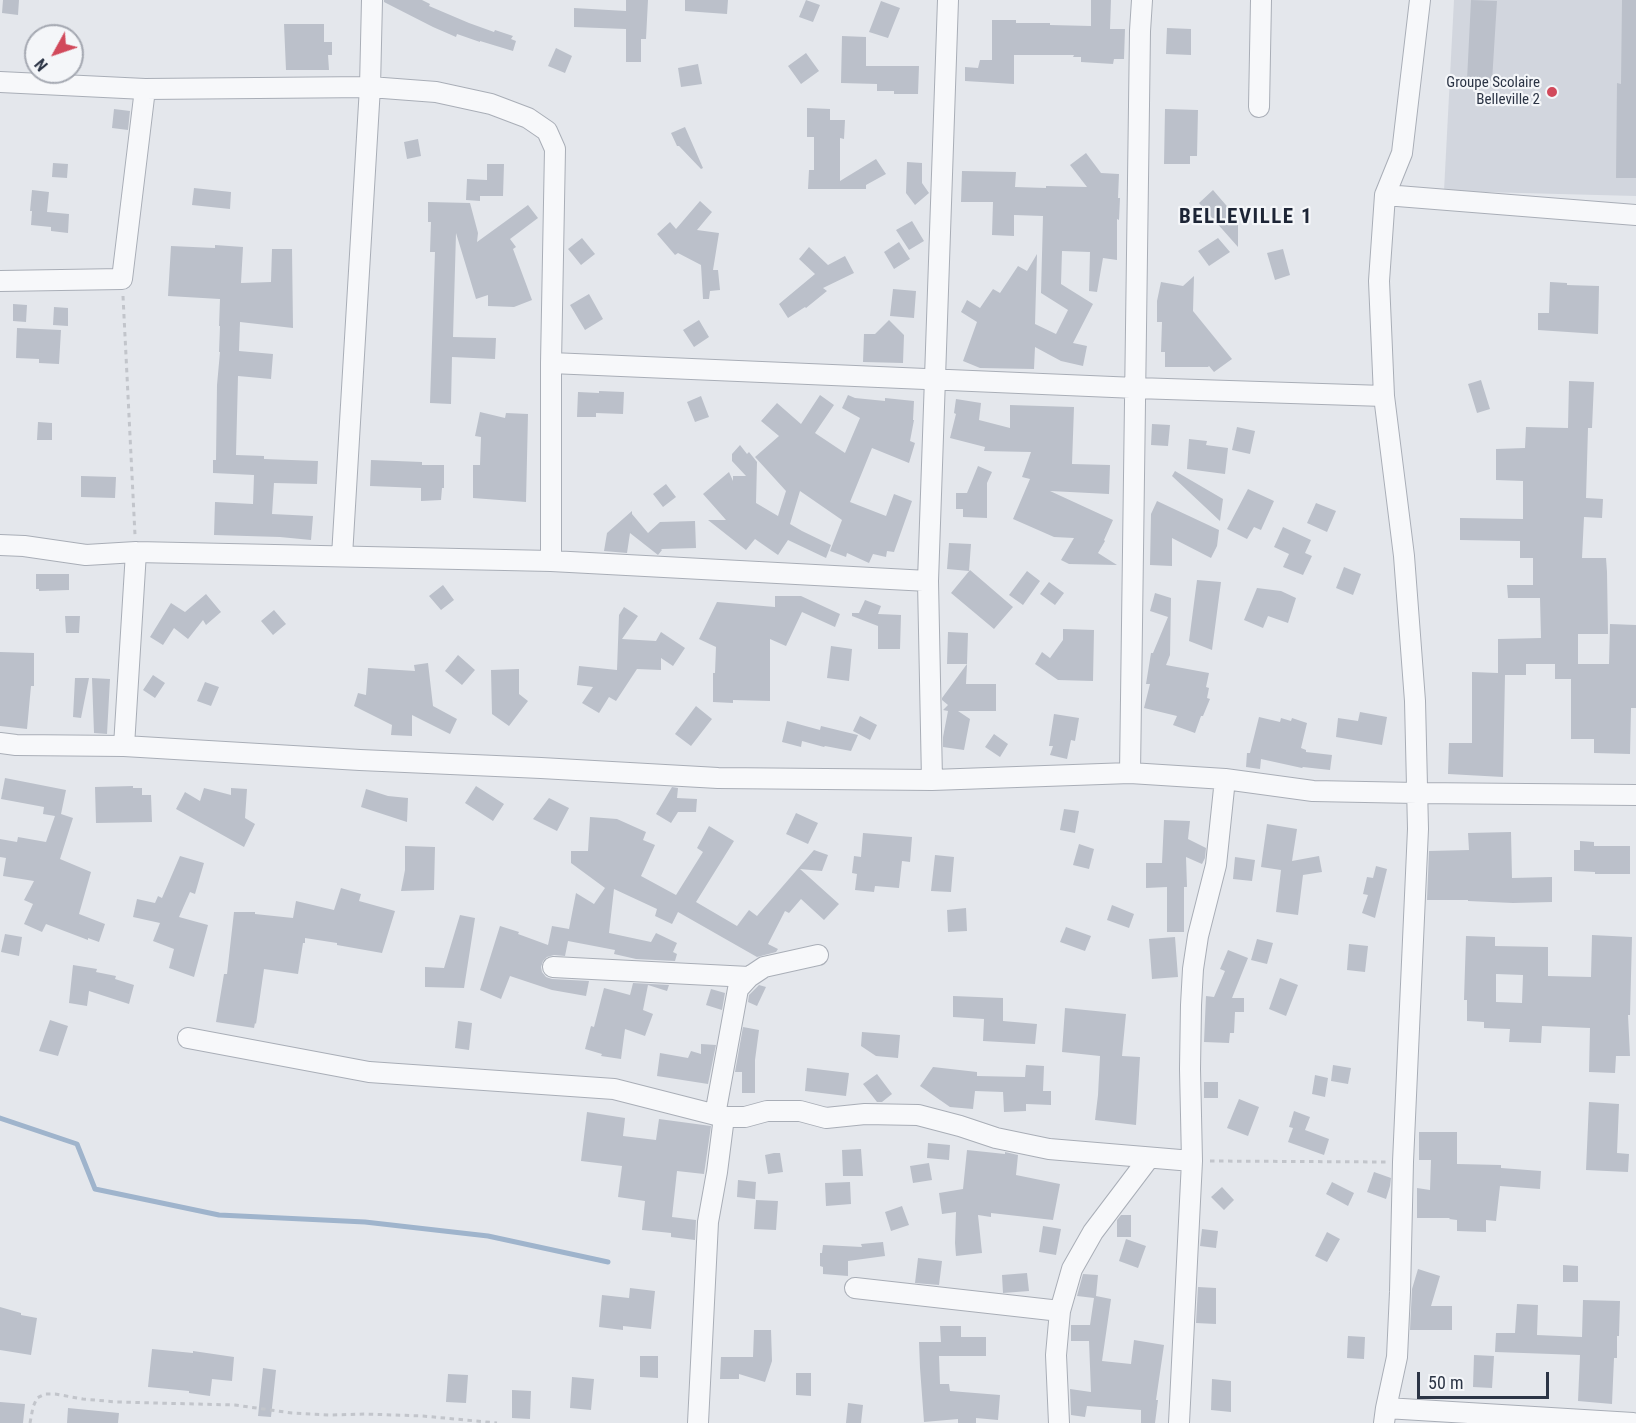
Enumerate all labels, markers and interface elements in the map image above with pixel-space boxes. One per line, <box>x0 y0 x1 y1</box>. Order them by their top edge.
north arrow <box>24 24 84 84</box>
text: N <box>31 55 52 74</box>
place label: Groupe Scolaire Belleville 2 <box>1446 74 1540 109</box>
marker: Groupe Scolaire Belleville 2 <box>1545 85 1559 99</box>
district label: BELLEVILLE 1 <box>1179 205 1313 231</box>
scale bar <box>1420 1360 1552 1398</box>
text: 50 m <box>1428 1372 1463 1393</box>

